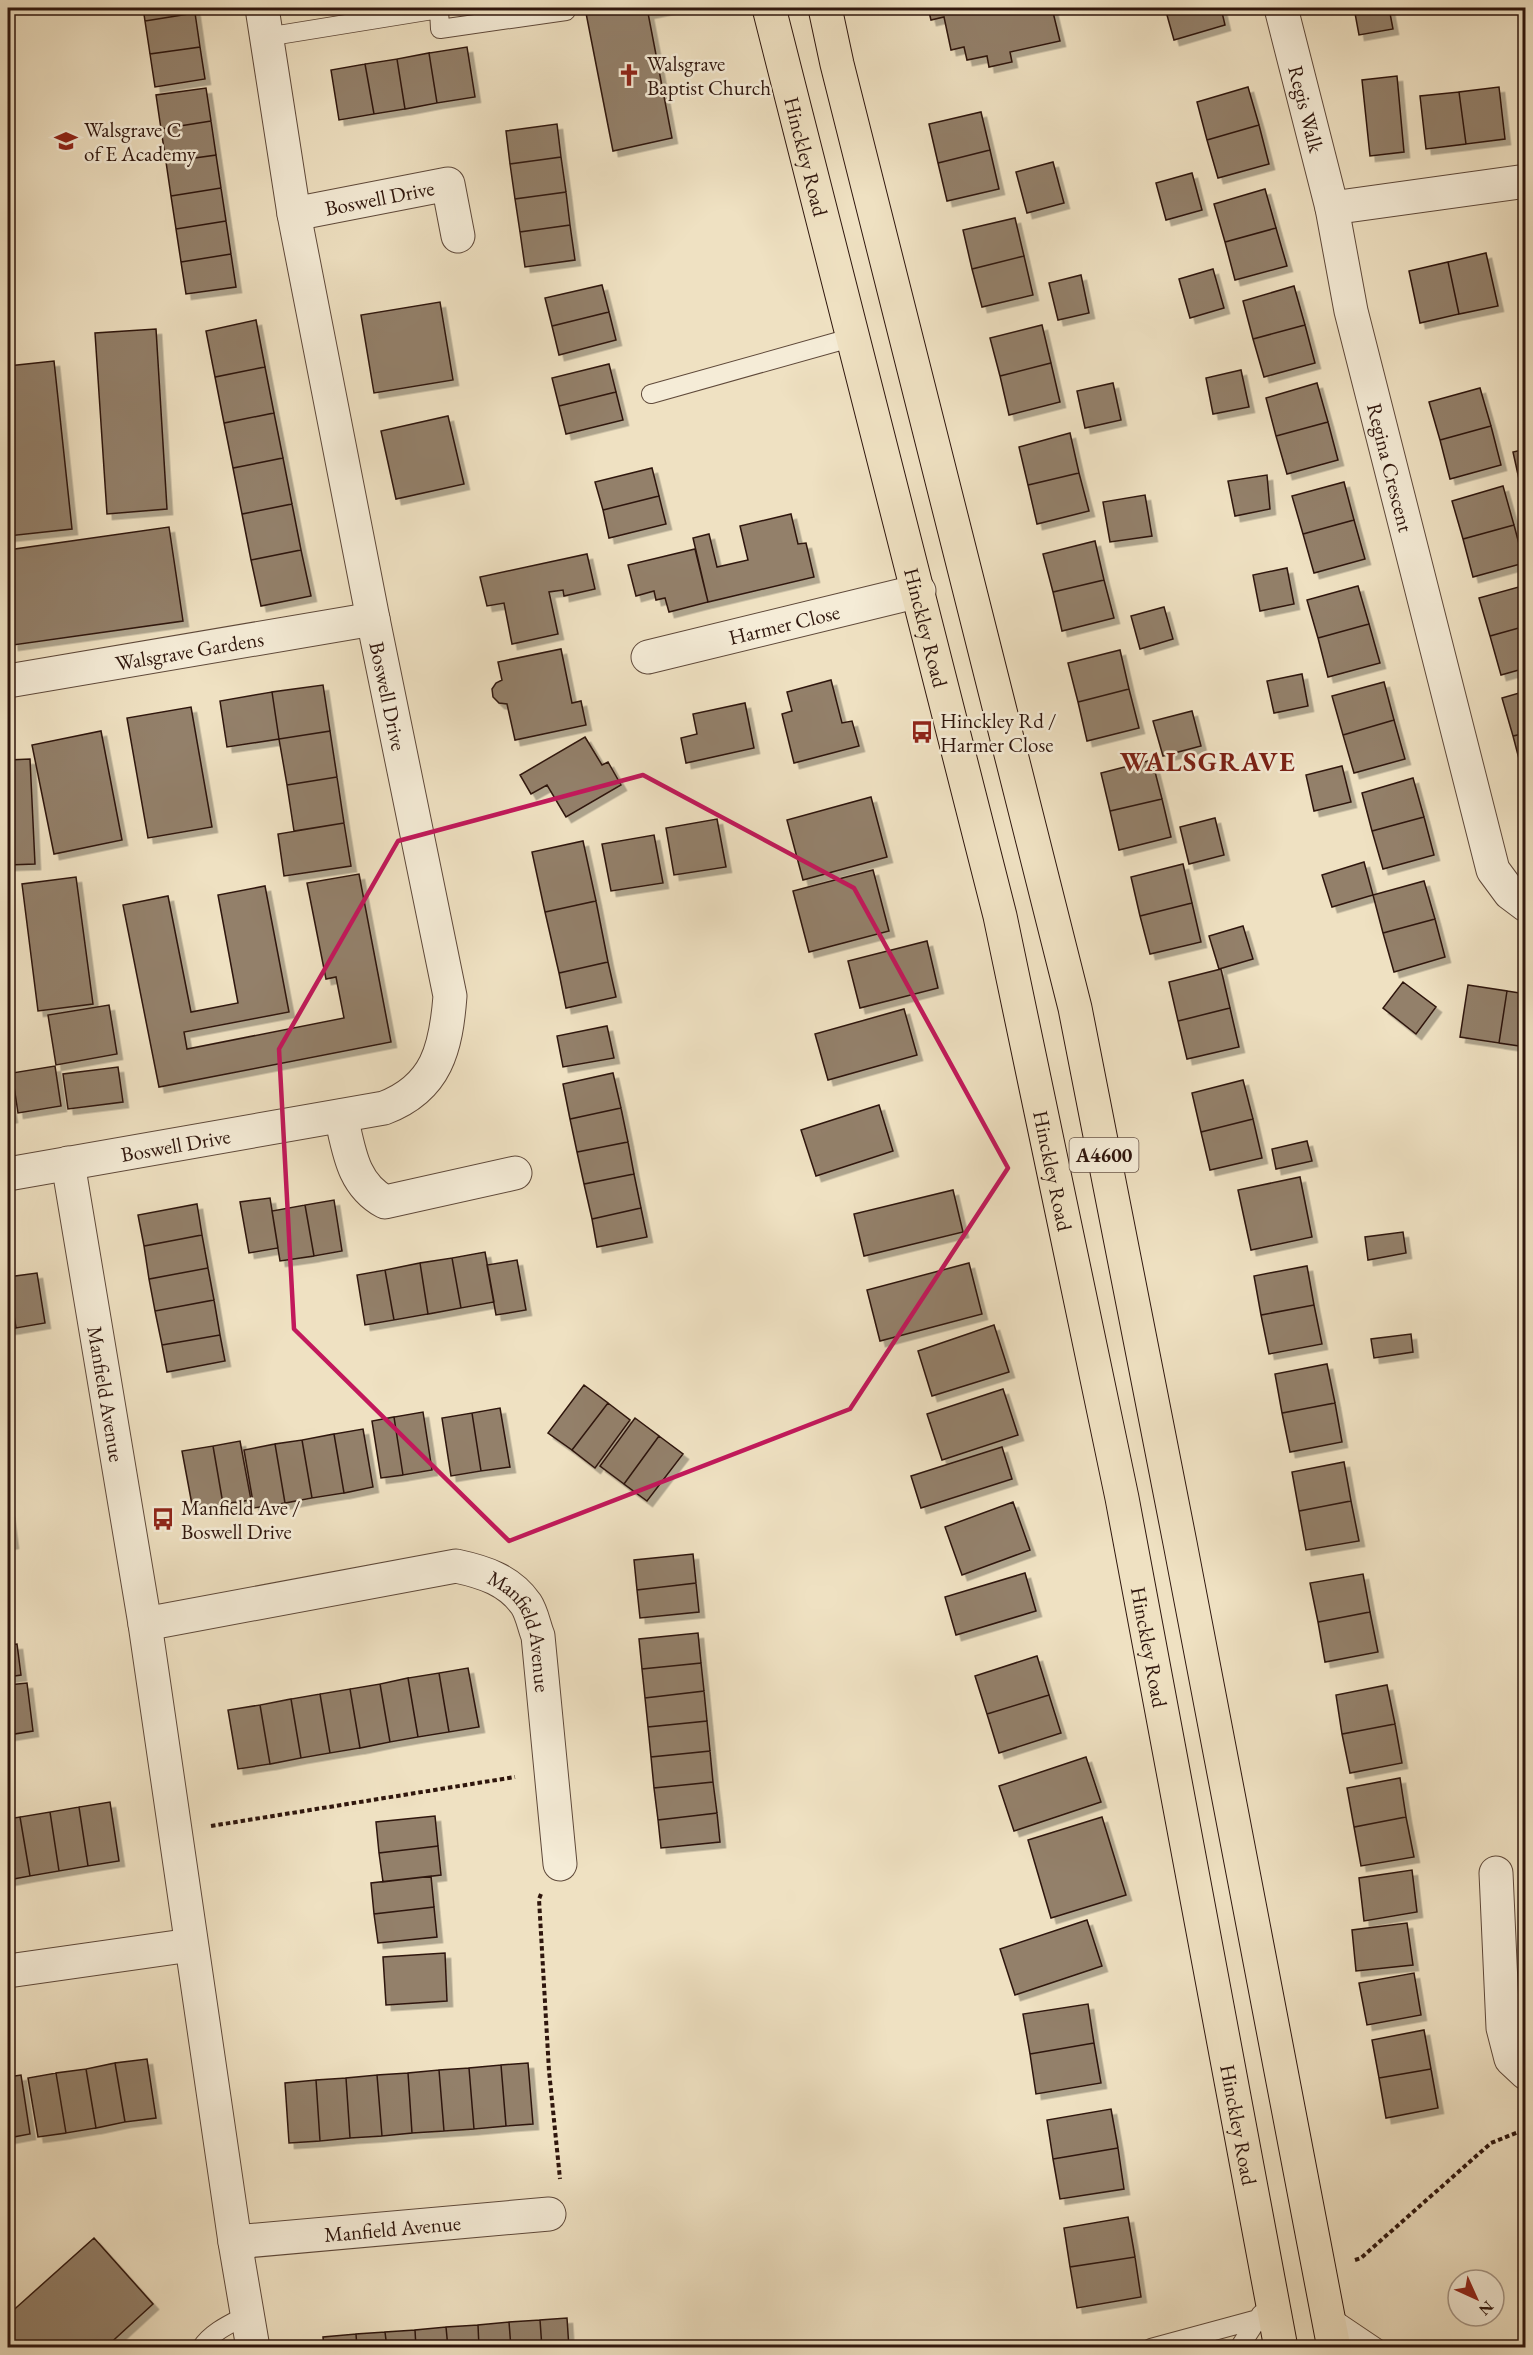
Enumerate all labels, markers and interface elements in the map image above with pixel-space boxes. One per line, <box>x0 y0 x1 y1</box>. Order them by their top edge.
place label: Walsgrave Baptist Church <box>647 50 771 101</box>
church icon: Walsgrave Baptist Church <box>616 62 642 88</box>
street label: Regis Walk <box>1283 62 1331 156</box>
street label: Hinckley Road <box>779 94 835 219</box>
place label: Walsgrave C of E Academy <box>84 116 197 167</box>
school or university icon: Walsgrave C of E Academy <box>53 128 79 154</box>
street label: Boswell Drive <box>322 174 436 221</box>
street label: Regina Crescent <box>1361 400 1420 535</box>
street label: Hinckley Road <box>898 565 955 690</box>
street label: Harmer Close <box>726 597 842 650</box>
street label: Walsgrave Gardens <box>113 624 266 676</box>
street label: Boswell Drive <box>363 639 413 753</box>
place label: Hinckley Rd / Harmer Close <box>940 707 1056 758</box>
bus stop icon: Hinckley Rd / Harmer Close <box>909 719 935 745</box>
district label: WALSGRAVE <box>1120 744 1296 779</box>
street label: Hinckley Road <box>1028 1108 1079 1234</box>
street label: Boswell Drive <box>119 1122 232 1167</box>
road number: A4600 <box>1070 1138 1138 1172</box>
street label: Manfield Avenue <box>82 1324 131 1464</box>
place label: Manfield Ave / Boswell Drive <box>181 1494 300 1545</box>
bus stop icon: Manfield Ave / Boswell Drive <box>150 1506 176 1532</box>
street label: Manfield Avenue <box>483 1563 557 1693</box>
street label: Hinckley Road <box>1125 1584 1174 1710</box>
street label: Hinckley Road <box>1215 2062 1264 2188</box>
street label: Manfield Avenue <box>323 2208 462 2248</box>
north arrow <box>1446 2268 1506 2328</box>
text: N <box>1474 2296 1498 2320</box>

